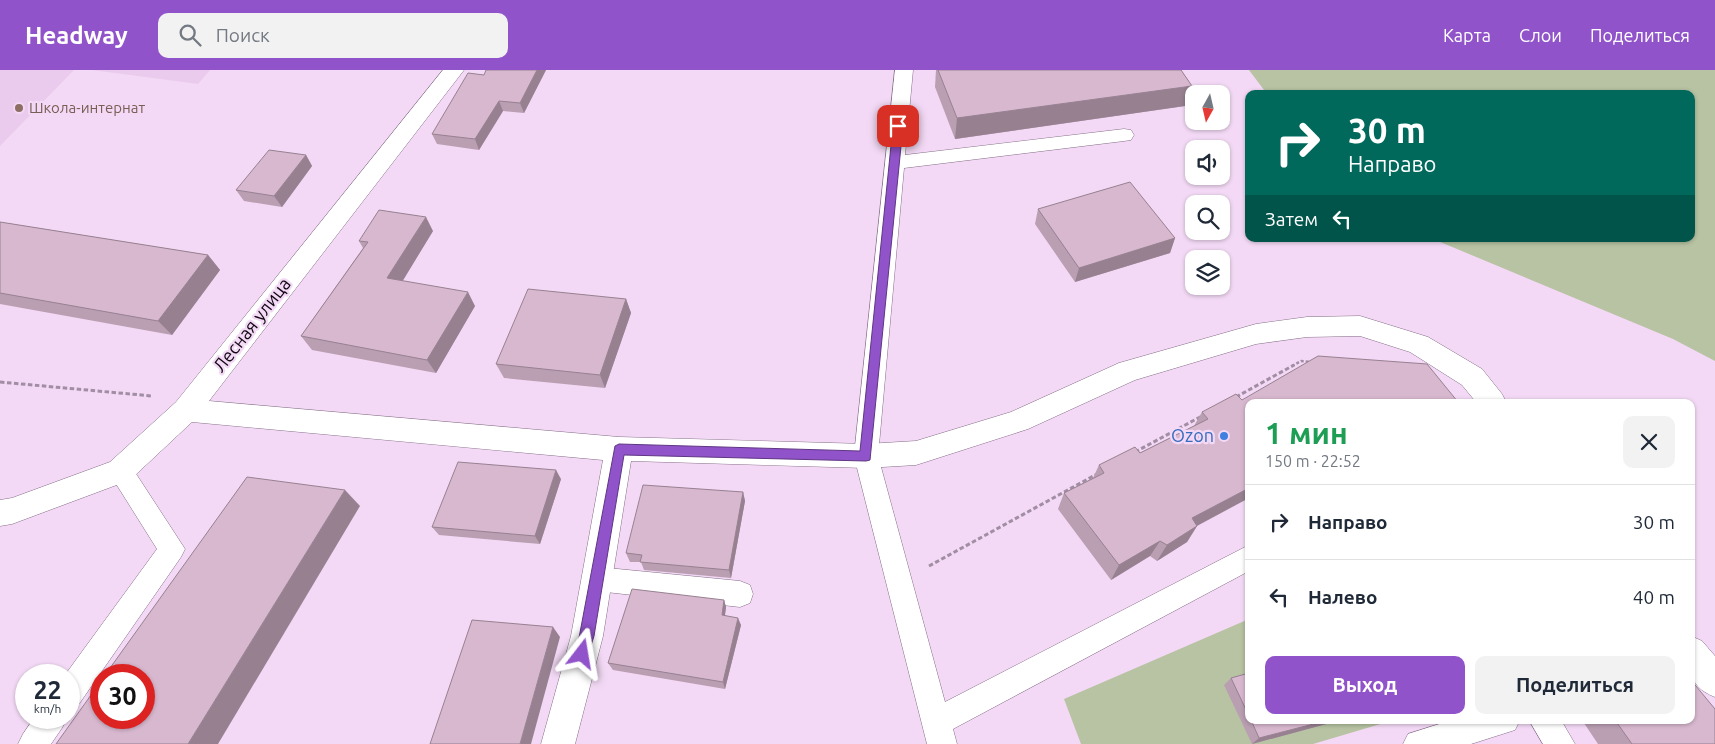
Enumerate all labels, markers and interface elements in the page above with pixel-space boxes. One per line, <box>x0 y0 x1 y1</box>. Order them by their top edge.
search box <box>158 13 508 58</box>
icon: search <box>176 21 204 49</box>
text: Headway <box>25 22 128 49</box>
text: Поиск <box>216 24 270 46</box>
text: Карта <box>1443 25 1491 45</box>
text: Слои <box>1519 25 1562 45</box>
text: Поделиться <box>1590 25 1690 45</box>
north arrow <box>1185 85 1230 130</box>
map controls <box>1185 85 1230 295</box>
place label: Школа-интернат <box>29 99 145 116</box>
marker: Школа-интернат <box>13 102 25 114</box>
pin <box>877 105 919 147</box>
icon: right <box>1265 110 1330 175</box>
text: 30 m <box>1348 110 1426 150</box>
icon: arrive <box>884 112 912 140</box>
button: sound <box>1185 140 1230 185</box>
text: Направо <box>1348 151 1436 176</box>
button: search <box>1185 195 1230 240</box>
icon: left <box>1328 205 1356 233</box>
text: Затем <box>1265 208 1318 230</box>
button: layers <box>1185 250 1230 295</box>
street label: Лесная улица <box>208 273 294 375</box>
text: 1 мин <box>1265 416 1348 450</box>
button: close <box>1623 416 1675 468</box>
place label: Ozon <box>1171 425 1214 445</box>
marker: Ozon <box>1218 430 1230 442</box>
text: 150 m · 22:52 <box>1265 452 1361 470</box>
icon: right <box>1265 508 1293 536</box>
text: Направо <box>1308 511 1388 533</box>
text: 30 m <box>1633 511 1675 533</box>
icon: left <box>1265 583 1293 611</box>
text: Налево <box>1308 586 1377 608</box>
text: 40 m <box>1633 586 1675 608</box>
position arrow <box>555 627 607 679</box>
button: Выход <box>1265 656 1465 714</box>
button: Поделиться <box>1475 656 1675 714</box>
speed limit sign: 30 <box>90 664 155 729</box>
text: 22 <box>33 676 62 704</box>
text: km/h <box>34 702 61 715</box>

